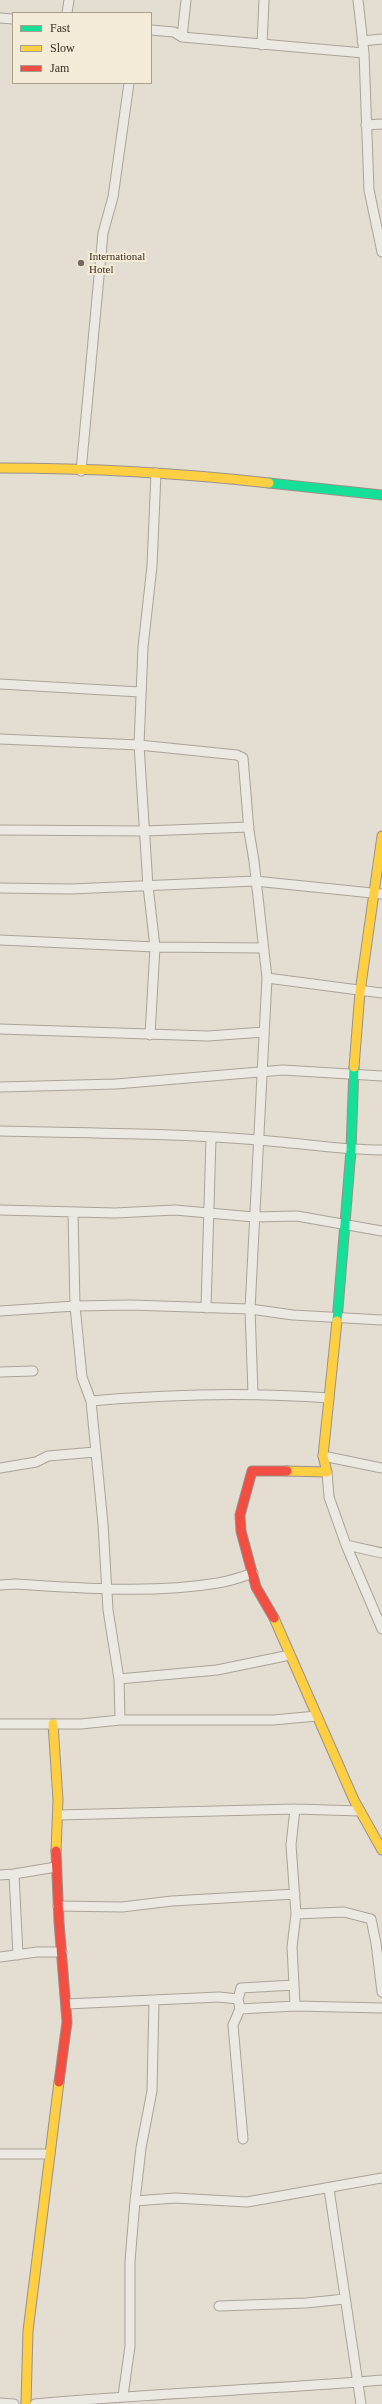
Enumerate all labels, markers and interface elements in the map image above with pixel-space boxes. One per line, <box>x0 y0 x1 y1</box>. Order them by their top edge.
legend <box>12 12 152 84</box>
text: Fast <box>50 21 70 35</box>
text: Slow <box>50 41 75 55</box>
text: Jam <box>50 61 69 75</box>
place label: International Hotel <box>89 250 145 276</box>
marker: International Hotel <box>76 258 86 268</box>

